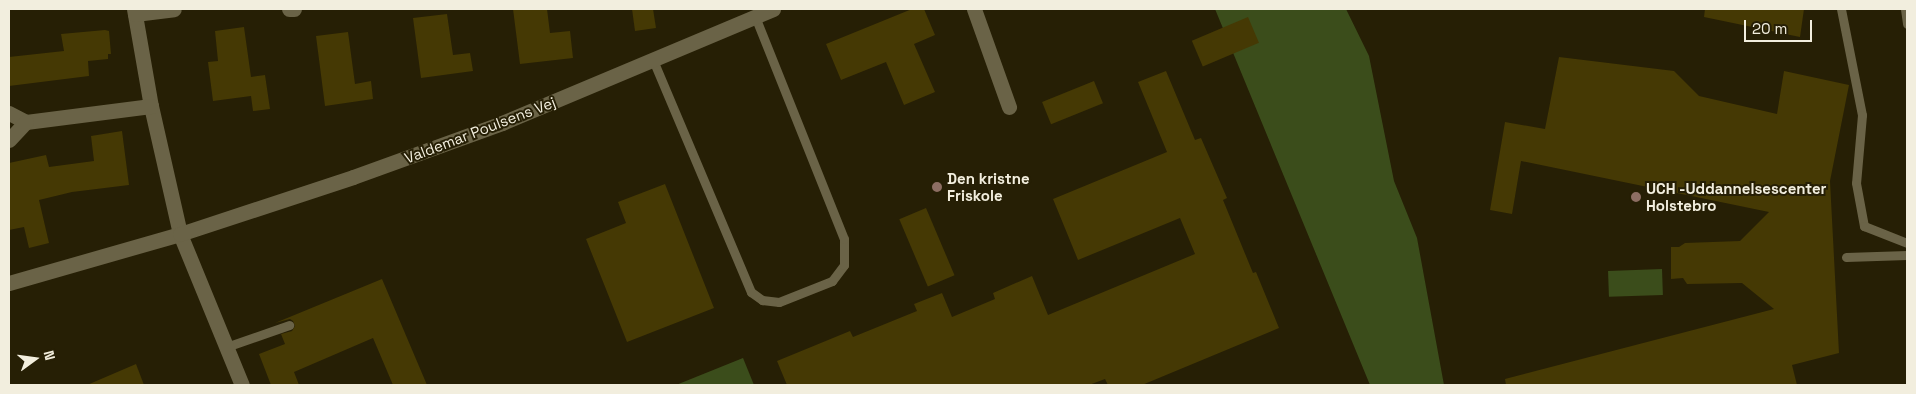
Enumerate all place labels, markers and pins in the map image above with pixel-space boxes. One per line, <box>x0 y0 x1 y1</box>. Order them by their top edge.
place label: Den kristne Friskole <box>947 169 1030 204</box>
place label: UCH -Uddannelsescenter Holstebro <box>1646 179 1827 214</box>
marker: Den kristne Friskole <box>931 181 943 193</box>
marker: UCH -Uddannelsescenter Holstebro <box>1630 191 1642 203</box>

